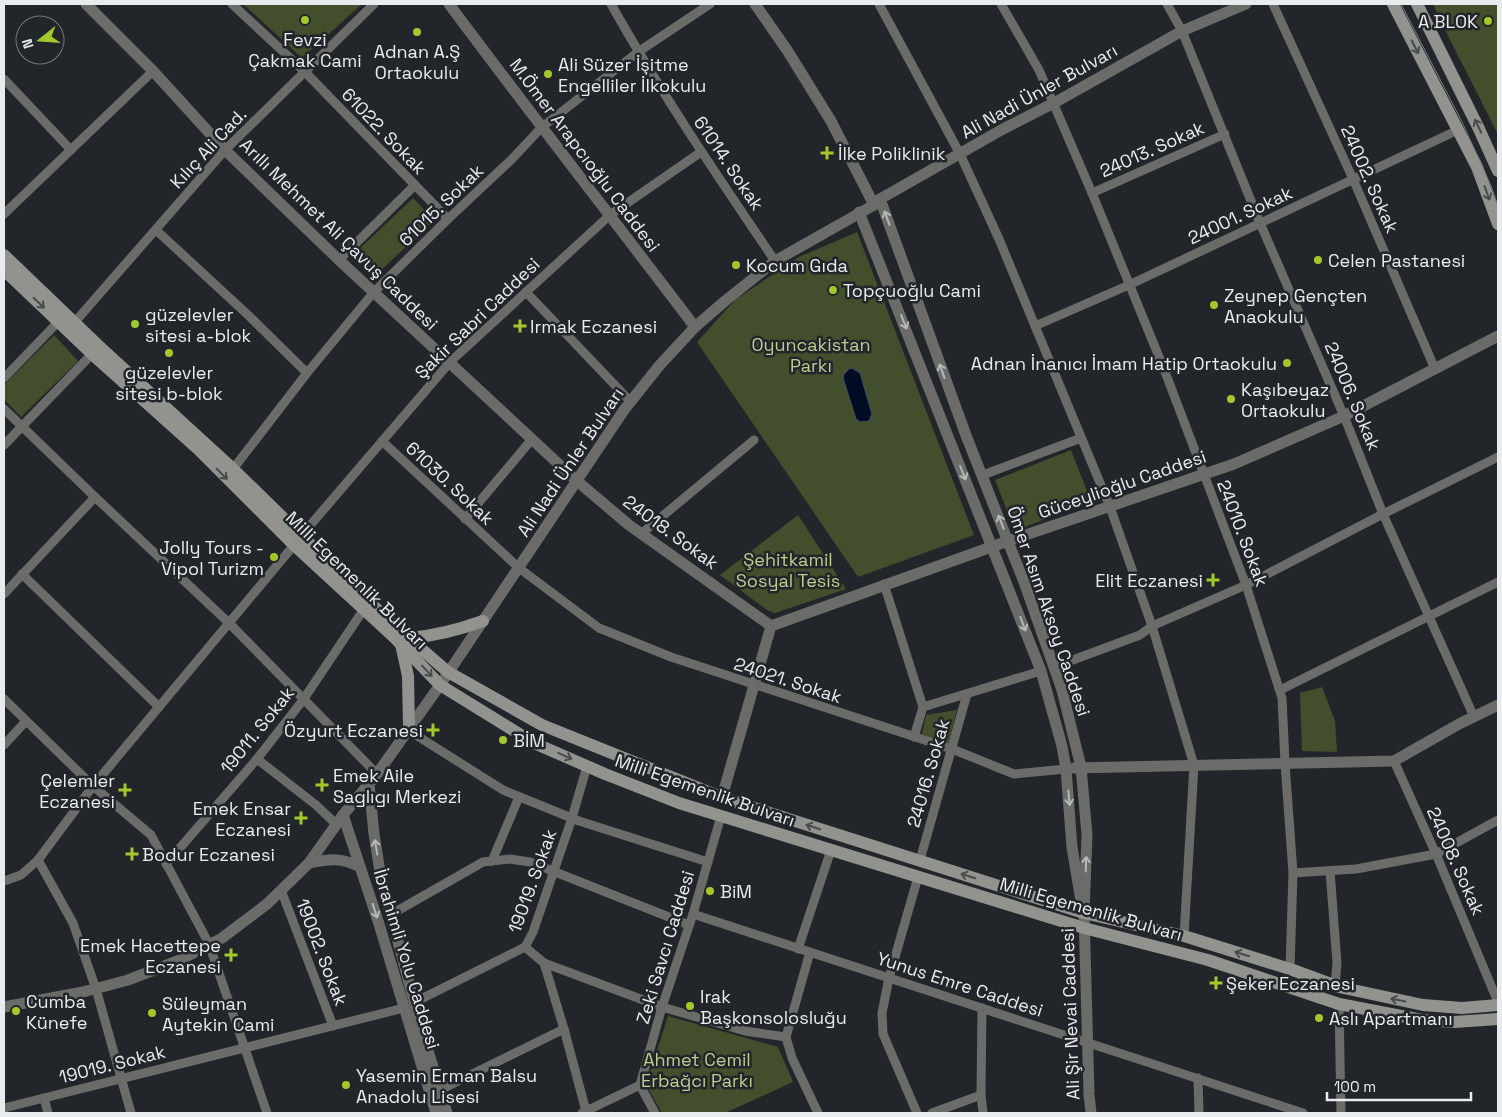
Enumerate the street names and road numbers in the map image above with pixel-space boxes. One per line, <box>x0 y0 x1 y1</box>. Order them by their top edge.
street label: Ali Nadi Ünler Bulvarı <box>957 38 1121 144</box>
street label: M.Ömer Arapcıoğlu Caddesi <box>505 54 665 256</box>
street label: 61022. Sokak <box>337 83 431 179</box>
street label: Kılıç Ali Cad. <box>165 103 251 193</box>
street label: 61014. Sokak <box>689 111 769 215</box>
street label: 24013. Sokak <box>1096 116 1208 182</box>
street label: 24002. Sokak <box>1336 121 1404 237</box>
street label: Arıllı Mehmet Ali Çavuş Caddesi <box>235 133 443 335</box>
street label: 61015. Sokak <box>394 159 488 251</box>
street label: 24001. Sokak <box>1184 181 1296 249</box>
street label: Şakir Sabri Caddesi <box>410 252 544 384</box>
street label: 24006. Sokak <box>1320 338 1386 454</box>
street label: Ali Nadi Ünler Bulvarı <box>511 383 629 541</box>
street label: 61030. Sokak <box>401 436 499 530</box>
street label: Güceylioğlu Caddesi <box>1035 444 1209 524</box>
street label: 24010. Sokak <box>1212 477 1274 590</box>
street label: 24018. Sokak <box>619 490 723 574</box>
street label: Ömer Asım Aksoy Caddesi <box>1002 503 1096 719</box>
street label: Milli Egemenlik Bulvarı <box>281 506 433 654</box>
street label: 24021. Sokak <box>731 652 845 708</box>
street label: 19011. Sokak <box>215 682 299 778</box>
street label: 24016. Sokak <box>902 716 955 830</box>
street label: Milli Egemenlik Bulvarı <box>612 748 798 832</box>
street label: 24008. Sokak <box>1422 803 1490 919</box>
street label: 19019. Sokak <box>503 826 562 936</box>
street label: İbrahimli Yolu Caddesi <box>369 866 445 1052</box>
street label: Zeki Savcı Caddesi <box>631 868 699 1026</box>
street label: Milli Egemenlik Bulvarı <box>997 872 1185 946</box>
street label: 19002. Sokak <box>291 895 353 1009</box>
street label: Ali Şir Nevai Caddesi <box>1056 928 1084 1100</box>
street label: Yunus Emre Caddesi <box>874 946 1046 1022</box>
street label: 19019. Sokak <box>56 1040 168 1088</box>

